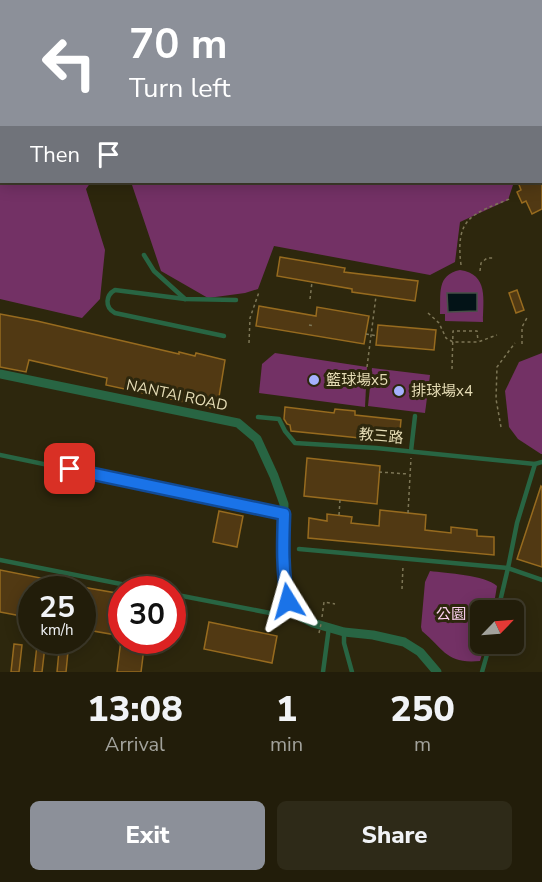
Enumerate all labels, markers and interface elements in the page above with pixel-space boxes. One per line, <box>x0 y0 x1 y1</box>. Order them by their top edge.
text: 70 m <box>129 16 228 73</box>
icon: left <box>30 24 108 102</box>
text: Turn left <box>129 70 230 107</box>
icon: arrive <box>92 138 125 171</box>
text: Then <box>30 140 80 170</box>
place label: 籃球場x5 <box>326 370 388 390</box>
marker: 籃球場x5 <box>307 373 321 387</box>
street label: NANTAI ROAD <box>125 375 229 415</box>
place label: 排球場x4 <box>411 381 473 401</box>
marker: 排球場x4 <box>392 384 406 398</box>
street label: 教三路 <box>358 424 404 448</box>
pin <box>44 443 95 494</box>
icon: arrive <box>53 452 86 485</box>
position arrow <box>256 569 320 633</box>
speed limit sign: 30 <box>108 576 186 654</box>
text: 25 <box>39 587 75 628</box>
north arrow <box>470 600 524 654</box>
map controls <box>470 600 524 654</box>
park label: 公園 <box>436 604 466 624</box>
text: km/h <box>40 620 74 640</box>
text: 13:08 <box>87 685 183 734</box>
text: 1 <box>276 685 297 734</box>
text: 250 <box>390 685 455 734</box>
text: Arrival <box>105 731 165 758</box>
text: min <box>270 731 303 758</box>
text: m <box>414 731 431 758</box>
button: Exit <box>30 801 265 870</box>
button: Share <box>277 801 512 870</box>

